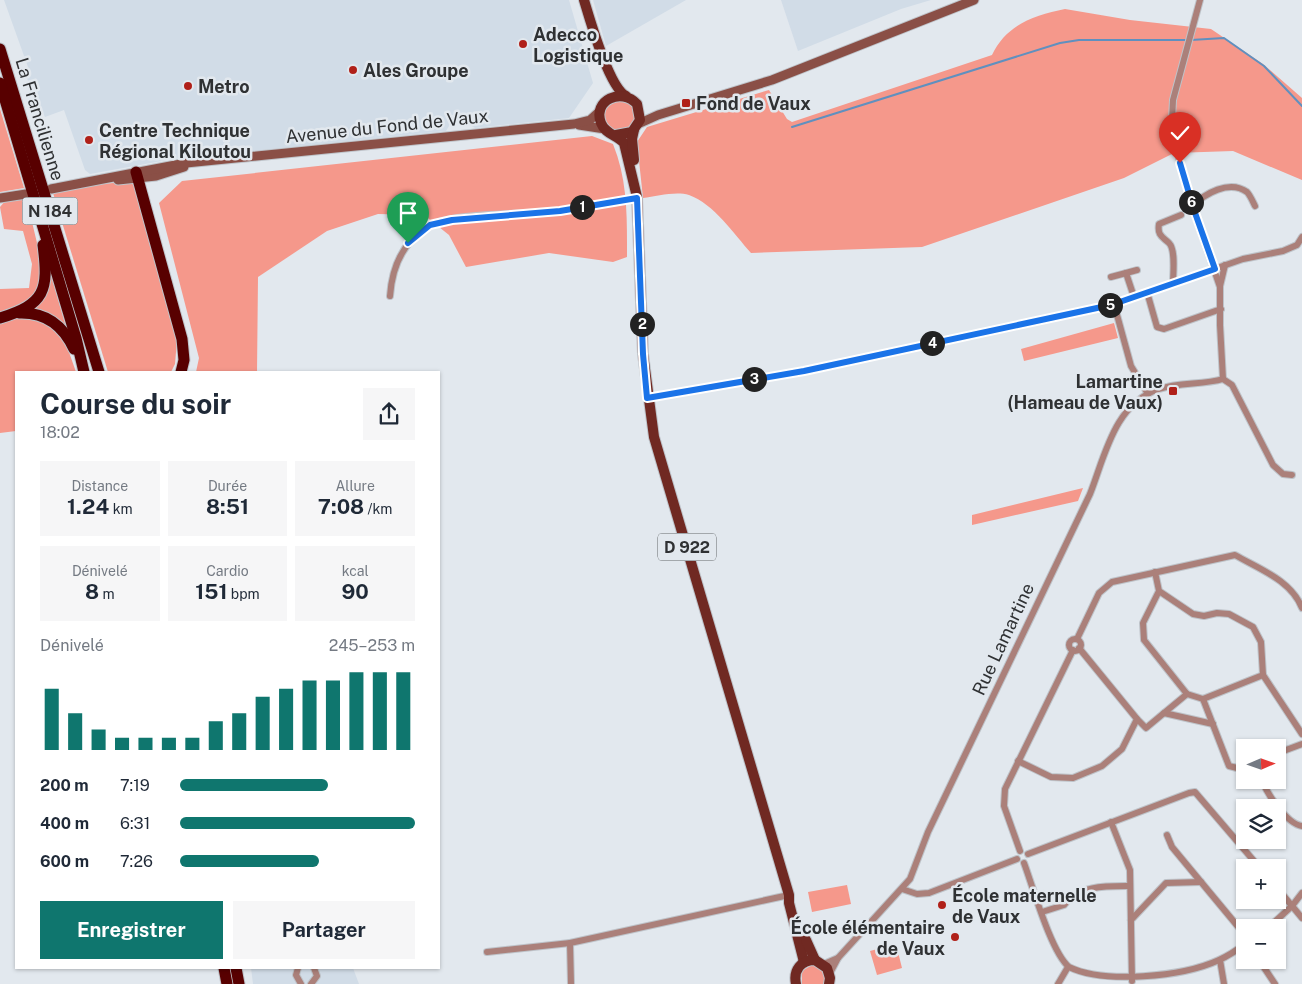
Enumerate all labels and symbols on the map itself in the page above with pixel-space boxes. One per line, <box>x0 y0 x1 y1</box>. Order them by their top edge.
place label: Adecco Logistique <box>533 24 623 66</box>
marker: Adecco Logistique <box>517 38 529 50</box>
street label: La Francilienne <box>11 55 69 183</box>
place label: Ales Groupe <box>363 60 469 81</box>
marker: Ales Groupe <box>347 64 359 76</box>
place label: Metro <box>198 76 250 97</box>
marker: Metro <box>182 80 194 92</box>
place label: Fond de Vaux <box>696 93 811 114</box>
marker: Fond de Vaux <box>680 97 692 109</box>
street label: Avenue du Fond de Vaux <box>285 105 489 147</box>
pin <box>1159 112 1201 163</box>
place label: Centre Technique Régional Kiloutou <box>99 120 251 162</box>
marker: Centre Technique Régional Kiloutou <box>83 134 95 146</box>
pin: 6 <box>1178 190 1204 214</box>
pin <box>387 192 429 243</box>
pin: 1 <box>570 194 594 220</box>
road number: N 184 <box>22 198 78 225</box>
pin: 5 <box>1098 292 1122 318</box>
pin: 2 <box>630 312 654 336</box>
pin: 4 <box>920 330 944 356</box>
pin: 3 <box>742 366 766 392</box>
place label: Lamartine (Hameau de Vaux) <box>1007 371 1163 413</box>
marker: Lamartine (Hameau de Vaux) <box>1167 385 1179 397</box>
road number: D 922 <box>658 534 716 560</box>
street label: Rue Lamartine <box>968 580 1038 698</box>
north arrow <box>1236 739 1286 789</box>
place label: École maternelle de Vaux <box>952 884 1097 927</box>
marker: École maternelle de Vaux <box>936 899 948 911</box>
place label: École élémentaire de Vaux <box>791 916 945 959</box>
marker: École élémentaire de Vaux <box>949 931 961 943</box>

